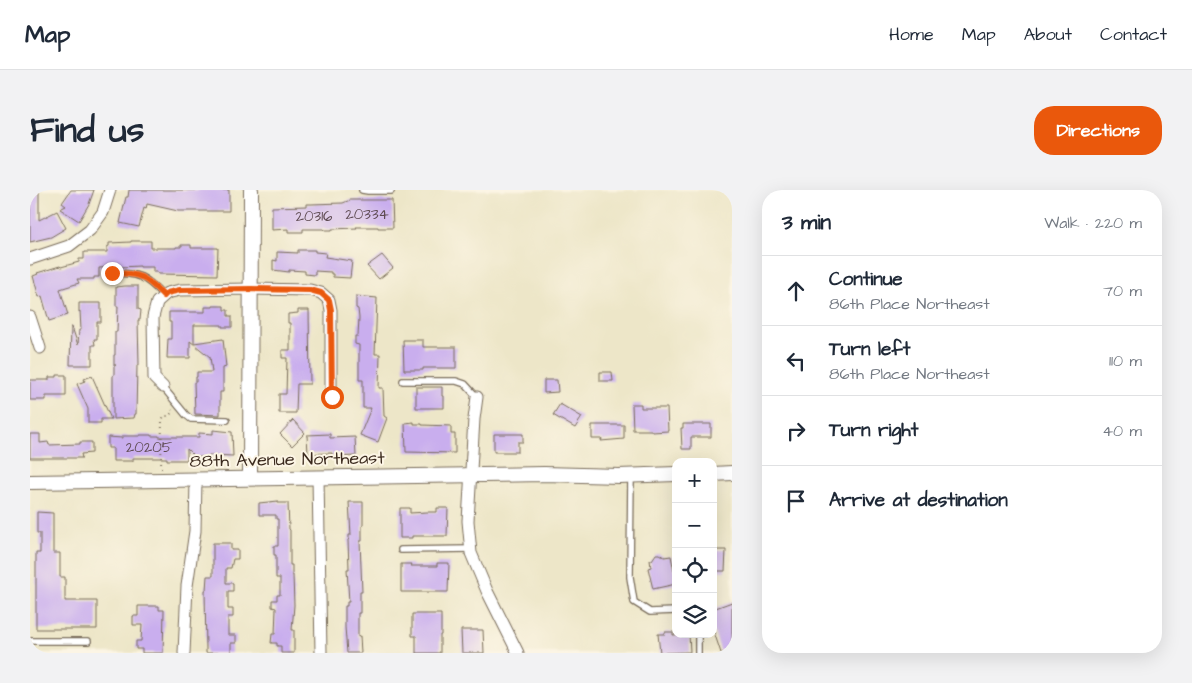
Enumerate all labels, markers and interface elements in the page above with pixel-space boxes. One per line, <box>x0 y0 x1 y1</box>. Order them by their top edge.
text: Map <box>25 18 70 52</box>
text: Home <box>889 22 934 47</box>
text: Map <box>962 22 996 47</box>
text: About <box>1024 22 1072 47</box>
text: Contact <box>1100 22 1167 47</box>
text: Find us <box>30 106 144 155</box>
button: Directions <box>1034 106 1162 155</box>
house number: 20334 <box>345 204 389 225</box>
house number: 20316 <box>295 206 333 227</box>
text: 3 min <box>782 208 831 237</box>
text: Walk · 220 m <box>1044 212 1142 234</box>
route end <box>101 262 124 285</box>
text: Continue <box>829 266 903 293</box>
icon: ahead <box>782 277 810 305</box>
text: 70 m <box>1103 280 1142 302</box>
text: 86th Place Northeast <box>829 293 990 315</box>
text: Turn left <box>829 336 910 363</box>
icon: left <box>782 347 810 375</box>
text: 110 m <box>1109 350 1142 372</box>
text: 86th Place Northeast <box>829 363 990 385</box>
route start <box>321 386 344 409</box>
icon: right <box>782 417 810 445</box>
text: Turn right <box>829 417 918 444</box>
text: 40 m <box>1102 420 1142 442</box>
house number: 20205 <box>126 437 173 458</box>
street label: 88th Avenue Northeast <box>189 445 386 474</box>
map controls <box>672 458 717 638</box>
button: + <box>672 458 717 503</box>
icon: arrive <box>782 487 810 515</box>
text: Arrive at destination <box>829 487 1008 514</box>
button: − <box>672 503 717 548</box>
button: locate <box>672 548 717 593</box>
button: layers <box>672 593 717 638</box>

